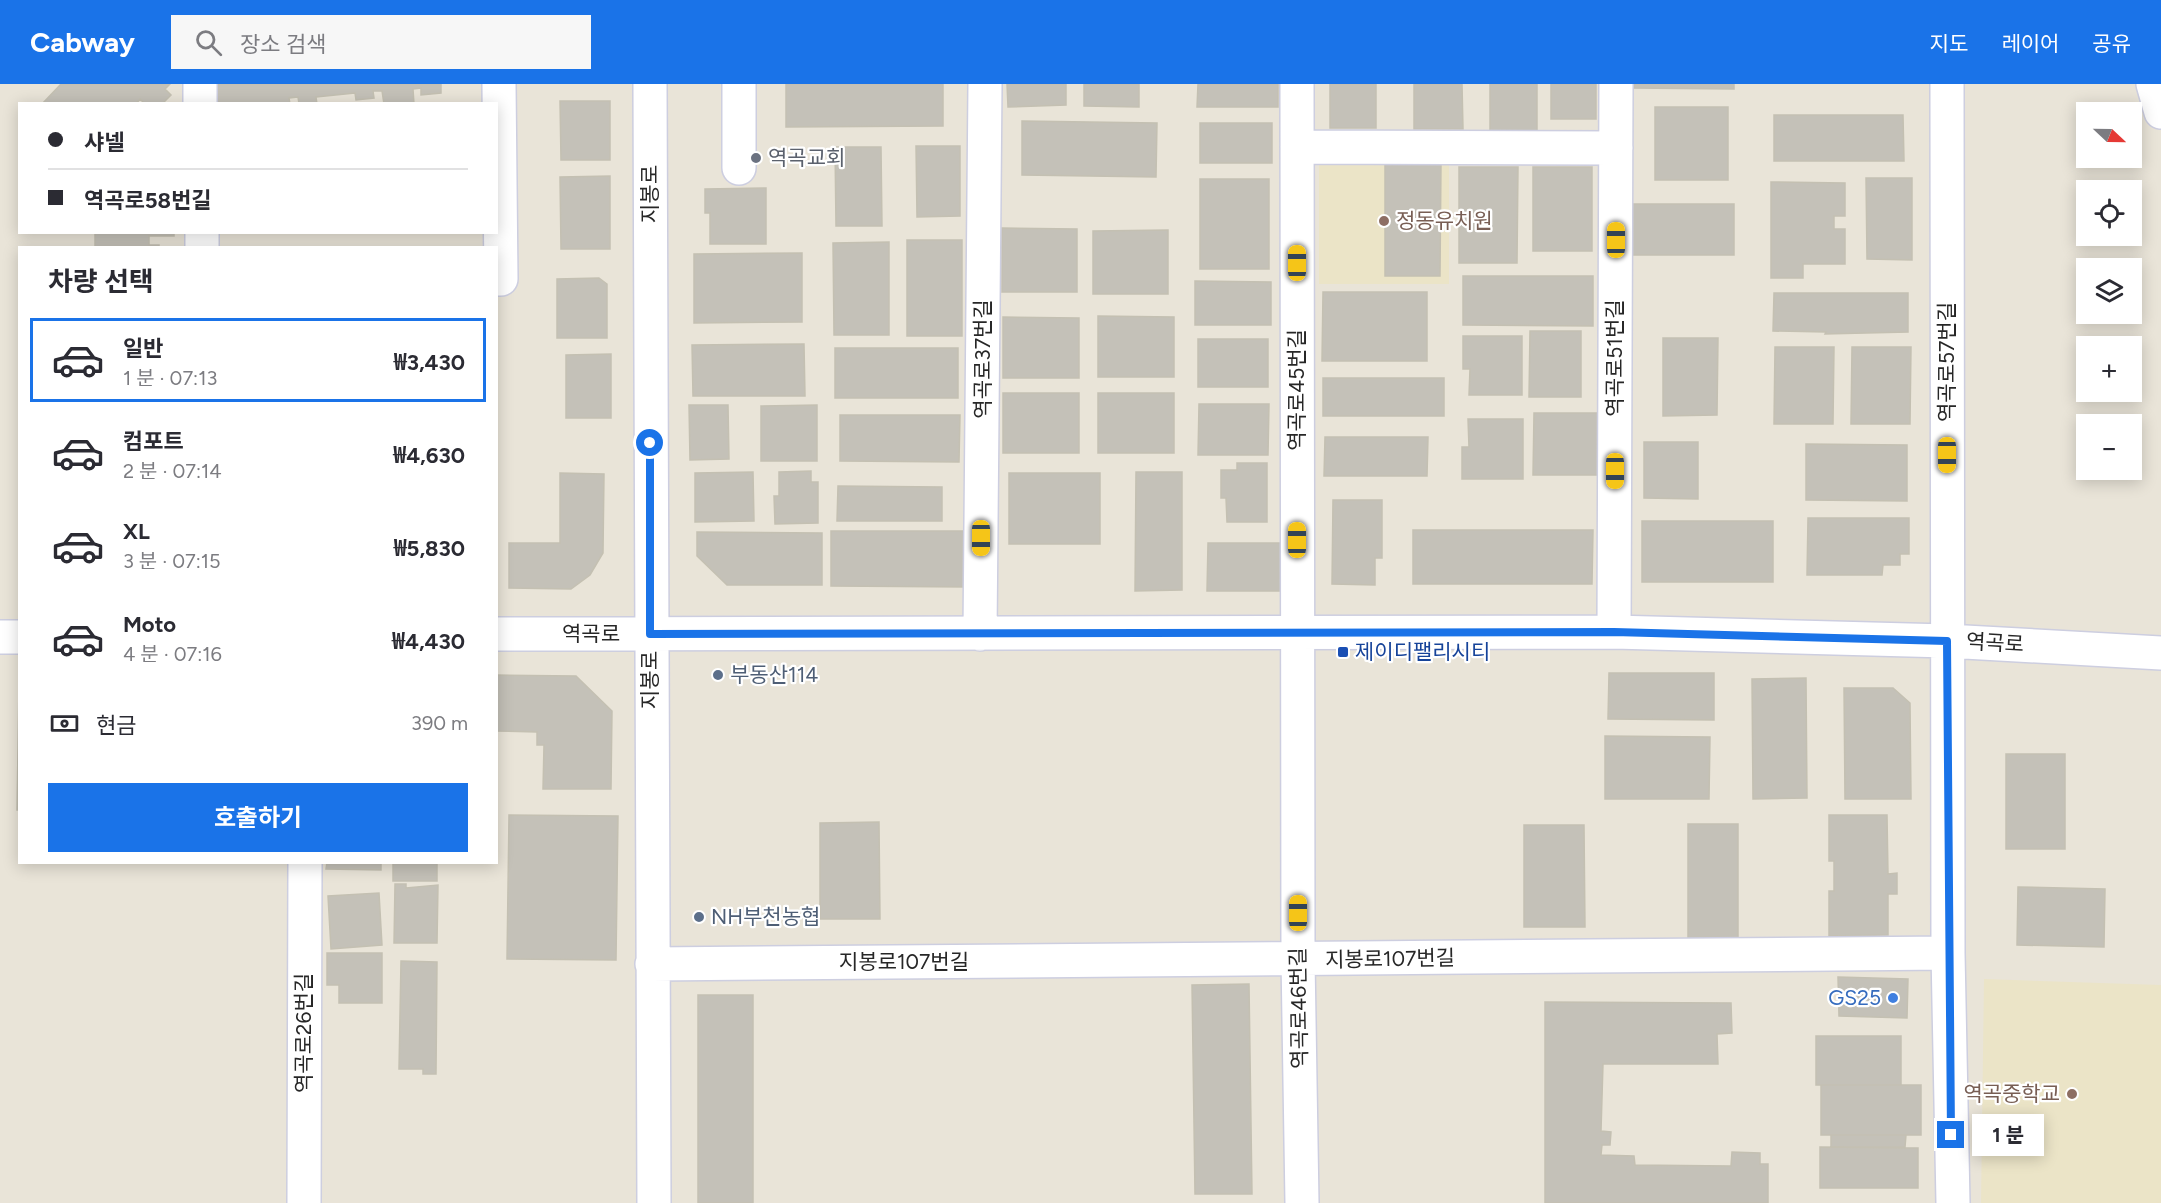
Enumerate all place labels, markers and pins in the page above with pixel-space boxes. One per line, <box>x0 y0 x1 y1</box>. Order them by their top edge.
place label: 역곡교회 <box>768 145 845 170</box>
marker: 역곡교회 <box>749 151 763 165</box>
place label: 정동유치원 <box>1396 208 1493 233</box>
marker: 정동유치원 <box>1377 214 1391 228</box>
place label: 제이디팰리시티 <box>1355 639 1490 664</box>
marker: 제이디팰리시티 <box>1336 645 1350 659</box>
place label: 부동산114 <box>730 662 818 687</box>
marker: 부동산114 <box>711 668 725 682</box>
place label: NH부천농협 <box>711 904 820 929</box>
marker: NH부천농협 <box>692 910 706 924</box>
place label: GS25 <box>1828 985 1881 1010</box>
marker: GS25 <box>1886 991 1900 1005</box>
place label: 역곡중학교 <box>1963 1081 2060 1106</box>
marker: 역곡중학교 <box>2065 1087 2079 1101</box>

